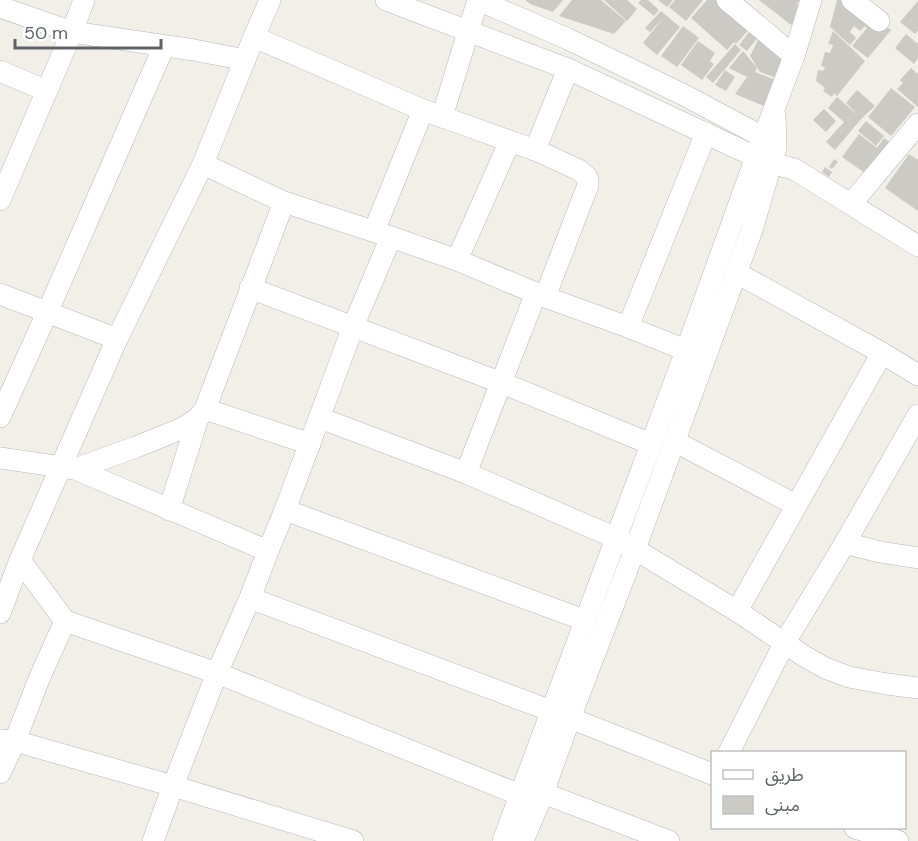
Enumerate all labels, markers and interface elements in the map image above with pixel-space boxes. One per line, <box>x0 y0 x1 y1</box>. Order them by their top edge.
scale bar <box>15 12 160 50</box>
text: 50 m <box>24 21 68 45</box>
legend <box>711 751 906 829</box>
text: طريق <box>765 763 804 787</box>
text: مبنى <box>765 793 800 817</box>

